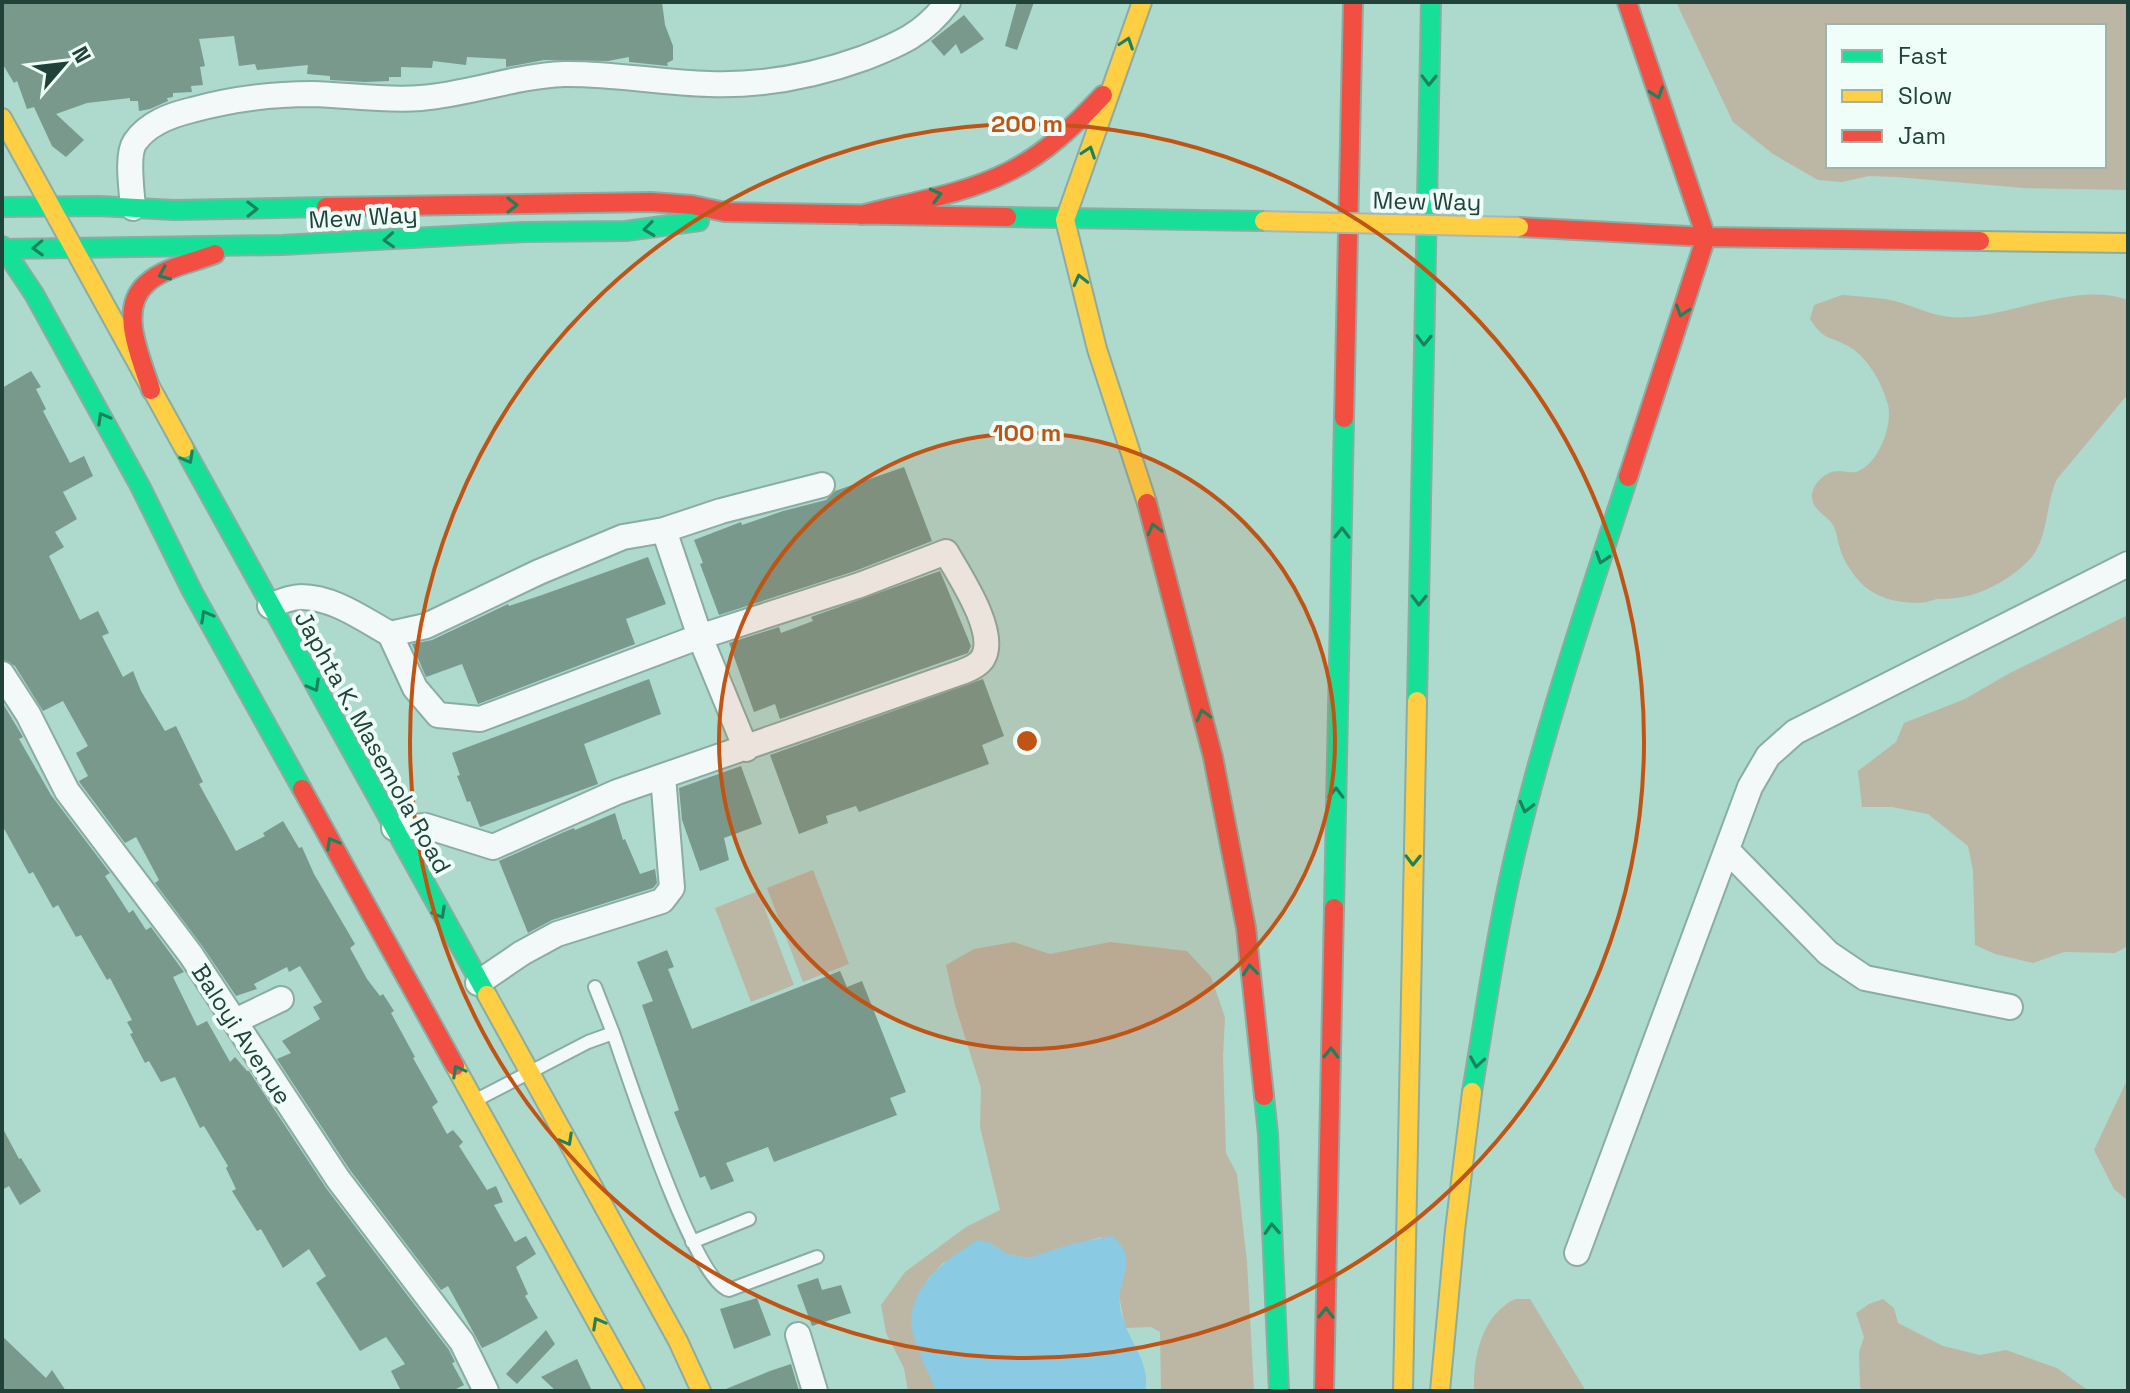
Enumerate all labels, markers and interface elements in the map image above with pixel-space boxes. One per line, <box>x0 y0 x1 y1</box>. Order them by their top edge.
north arrow <box>24 24 104 104</box>
legend <box>1826 24 2106 168</box>
one-way arrow <box>1118 37 1134 51</box>
text: Fast <box>1898 40 1948 71</box>
text: N <box>66 42 97 68</box>
one-way arrow <box>1421 74 1438 87</box>
text: Slow <box>1898 80 1952 111</box>
one-way arrow <box>1648 85 1664 99</box>
text: 200 m <box>991 108 1063 139</box>
text: Jam <box>1898 120 1946 151</box>
one-way arrow <box>1079 146 1096 160</box>
street label: Mew Way <box>1372 185 1482 217</box>
one-way arrow <box>929 187 943 204</box>
one-way arrow <box>506 197 519 214</box>
street label: Mew Way <box>308 199 418 235</box>
one-way arrow <box>246 200 259 218</box>
one-way arrow <box>642 220 655 237</box>
one-way arrow <box>382 231 395 248</box>
one-way arrow <box>31 239 44 256</box>
one-way arrow <box>158 265 172 281</box>
one-way arrow <box>1072 273 1089 287</box>
one-way arrow <box>1676 303 1692 317</box>
one-way arrow <box>1415 334 1433 347</box>
one-way arrow <box>97 411 112 426</box>
text: 100 m <box>993 417 1061 448</box>
one-way arrow <box>179 450 194 464</box>
one-way arrow <box>1147 522 1163 536</box>
one-way arrow <box>1333 526 1351 539</box>
one-way arrow <box>1595 551 1611 564</box>
one-way arrow <box>1410 594 1427 607</box>
street label: Japhta K. Masemola Road <box>288 605 458 879</box>
one-way arrow <box>200 610 216 625</box>
one-way arrow <box>304 677 320 691</box>
one-way arrow <box>1195 708 1212 722</box>
centre of rings <box>1013 727 1041 755</box>
one-way arrow <box>1328 786 1345 799</box>
one-way arrow <box>1519 799 1536 813</box>
one-way arrow <box>326 838 342 852</box>
one-way arrow <box>1405 854 1422 867</box>
one-way arrow <box>431 905 446 919</box>
street label: Baloyi Avenue <box>185 958 299 1110</box>
one-way arrow <box>1242 963 1259 976</box>
one-way arrow <box>1322 1046 1339 1059</box>
one-way arrow <box>1469 1055 1486 1069</box>
one-way arrow <box>452 1065 467 1079</box>
one-way arrow <box>558 1131 573 1146</box>
one-way arrow <box>1264 1222 1281 1235</box>
one-way arrow <box>1317 1306 1334 1319</box>
one-way arrow <box>592 1317 607 1331</box>

